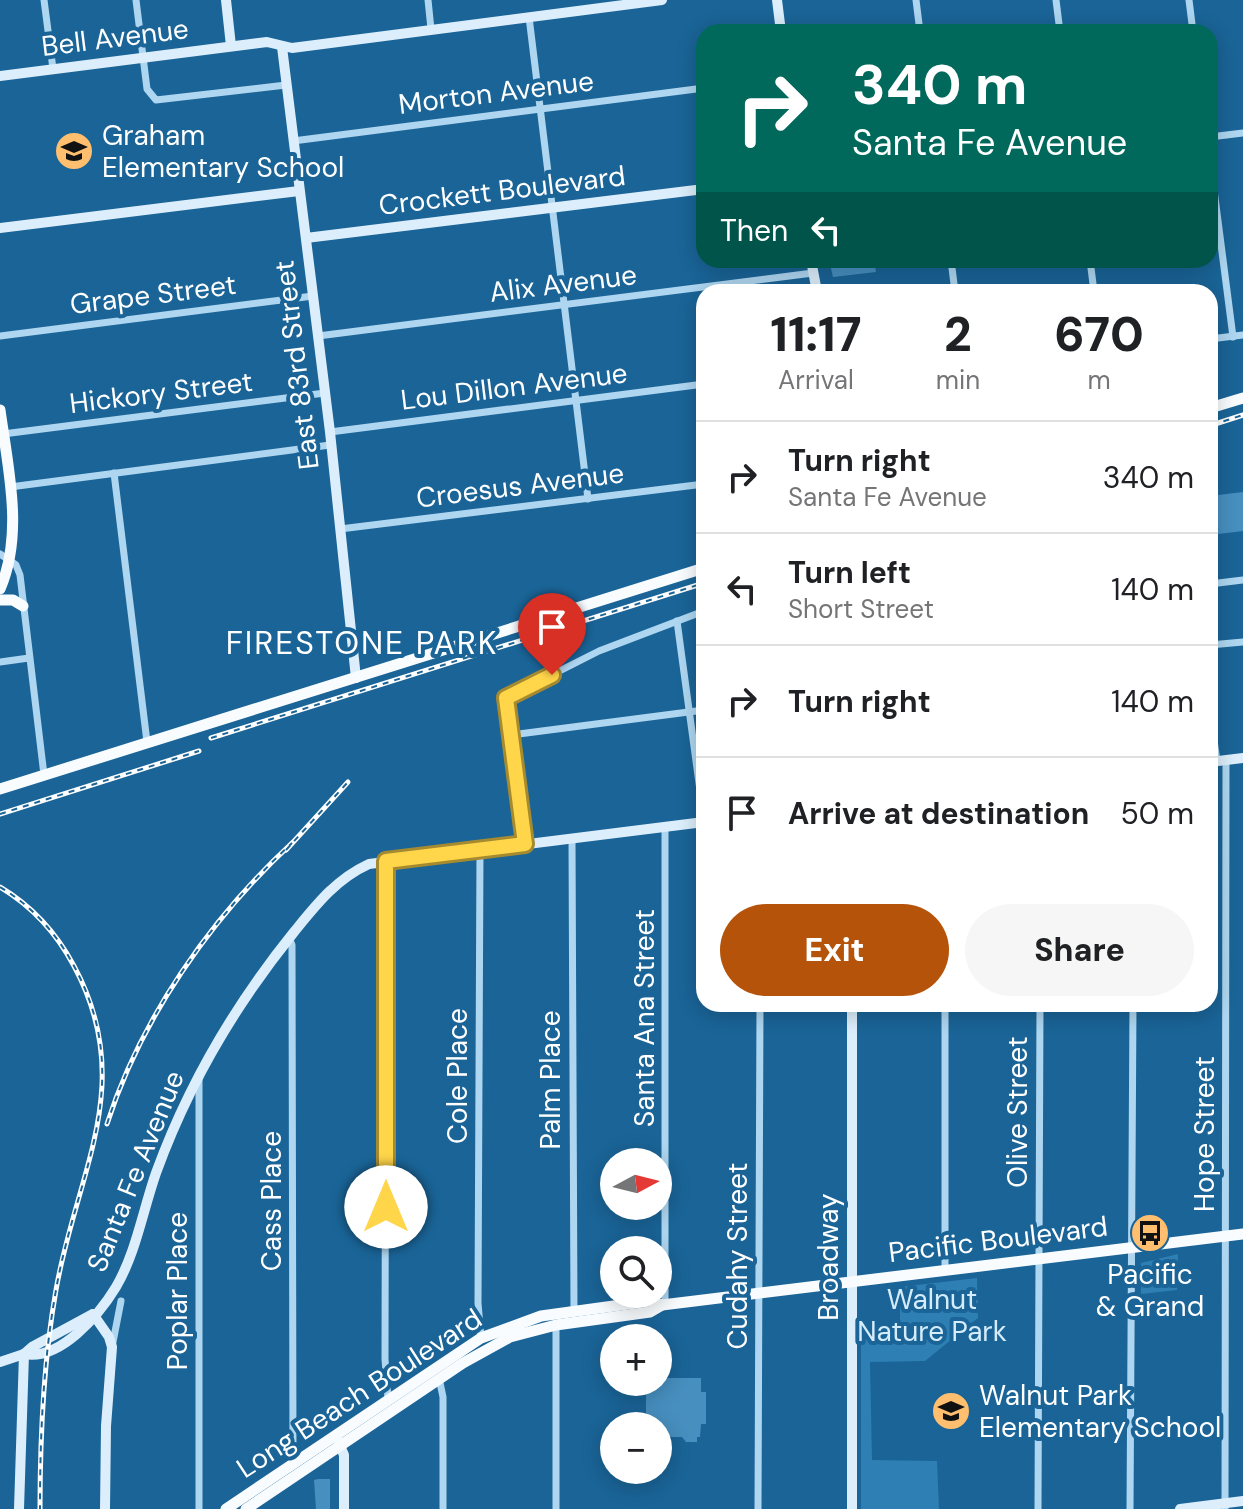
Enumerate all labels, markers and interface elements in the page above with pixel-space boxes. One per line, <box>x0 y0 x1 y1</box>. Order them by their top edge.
street label: Bell Avenue <box>39 10 191 65</box>
text: 340 m <box>852 48 1027 121</box>
icon: right <box>720 56 824 160</box>
street label: Morton Avenue <box>396 62 596 123</box>
place label: Graham Elementary School <box>102 117 344 186</box>
text: Santa Fe Avenue <box>852 119 1127 166</box>
school or university icon: Graham Elementary School <box>53 130 95 172</box>
street label: Crockett Boulevard <box>377 157 628 224</box>
icon: left <box>804 208 848 252</box>
text: Then <box>720 211 788 250</box>
street label: Alix Avenue <box>487 256 639 311</box>
street label: East 83rd Street <box>265 258 328 472</box>
street label: Grape Street <box>68 266 238 323</box>
text: 11:17 <box>770 303 862 366</box>
text: 2 <box>944 303 972 366</box>
text: 670 <box>1054 303 1144 366</box>
street label: Lou Dillon Avenue <box>399 354 629 419</box>
street label: Hickory Street <box>67 363 255 422</box>
text: Arrival <box>778 363 854 397</box>
text: min <box>936 363 980 397</box>
text: m <box>1087 363 1111 397</box>
text: Turn right <box>788 441 931 480</box>
street label: Croesus Avenue <box>414 454 626 517</box>
icon: right <box>720 455 764 499</box>
text: 340 m <box>1103 458 1194 497</box>
text: Santa Fe Avenue <box>788 480 987 514</box>
text: Turn left <box>788 553 911 592</box>
icon: left <box>720 567 764 611</box>
text: 140 m <box>1111 570 1194 609</box>
text: Short Street <box>788 592 934 626</box>
pin <box>518 593 586 675</box>
icon: arrive <box>530 605 574 649</box>
district label: FIRESTONE PARK <box>226 622 498 664</box>
icon: right <box>720 679 764 723</box>
text: Turn right <box>788 682 931 721</box>
text: 140 m <box>1111 682 1194 721</box>
icon: arrive <box>720 791 764 835</box>
text: Arrive at destination <box>788 794 1089 833</box>
text: 50 m <box>1120 794 1194 833</box>
button: Exit <box>720 904 949 996</box>
button: Share <box>965 904 1194 996</box>
street label: Santa Ana Street <box>626 909 663 1127</box>
street label: Cole Place <box>439 1008 476 1144</box>
street label: Palm Place <box>532 1010 569 1150</box>
street label: Olive Street <box>999 1036 1036 1188</box>
street label: Hope Street <box>1186 1056 1223 1212</box>
street label: Santa Fe Avenue <box>78 1065 193 1277</box>
street label: Cass Place <box>253 1131 290 1271</box>
north arrow <box>600 1148 672 1220</box>
map controls <box>600 1148 672 1484</box>
street label: Cudahy Street <box>719 1163 756 1349</box>
position arrow <box>344 1165 428 1249</box>
street label: Broadway <box>810 1193 847 1321</box>
street label: Pacific Boulevard <box>886 1208 1110 1271</box>
street label: Poplar Place <box>159 1212 196 1370</box>
bus stop icon: Pacific & Grand <box>1129 1212 1171 1254</box>
button: search <box>600 1236 672 1308</box>
place label: Pacific & Grand <box>1096 1256 1204 1325</box>
park label: Walnut Nature Park <box>857 1281 1007 1350</box>
street label: Long Beach Boulevard <box>230 1300 489 1487</box>
button: + <box>600 1324 672 1396</box>
place label: Walnut Park Elementary School <box>979 1377 1221 1446</box>
school or university icon: Walnut Park Elementary School <box>930 1390 972 1432</box>
button: − <box>600 1412 672 1484</box>

